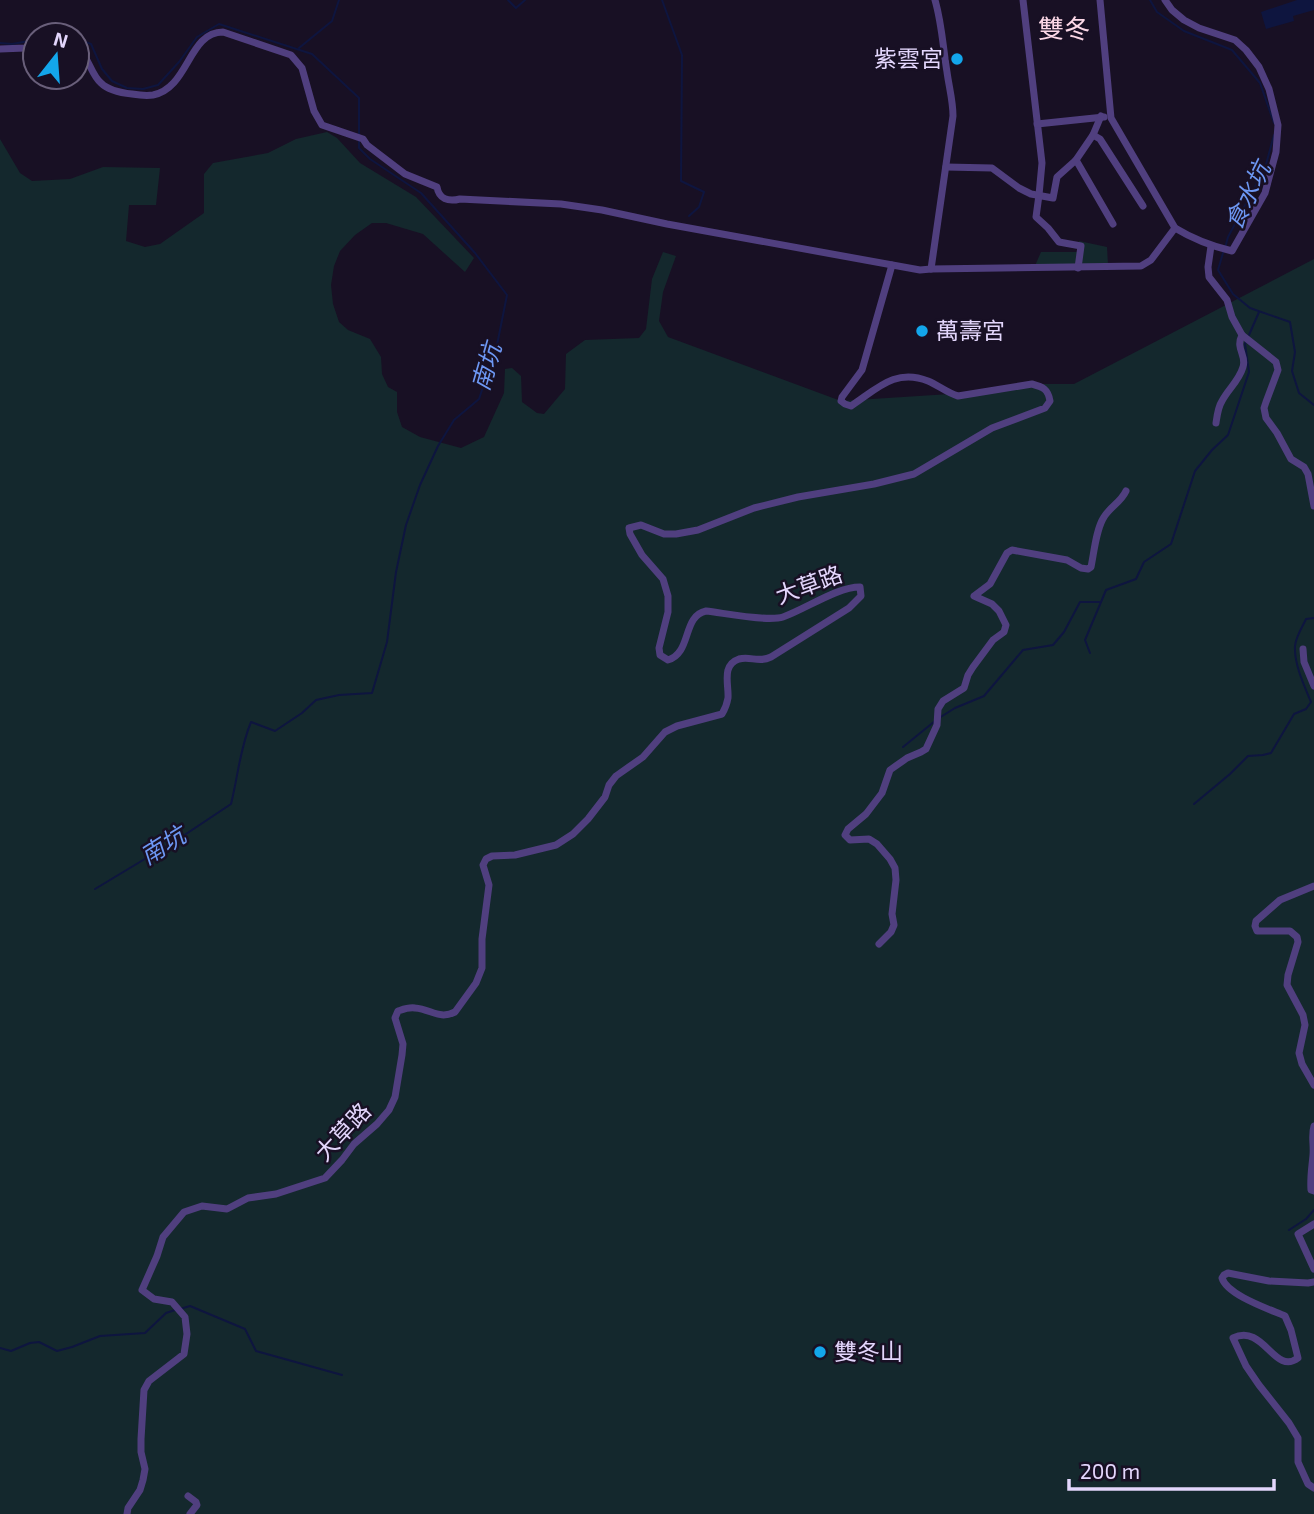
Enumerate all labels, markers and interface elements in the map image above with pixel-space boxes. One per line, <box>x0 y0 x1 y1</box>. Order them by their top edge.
district label: 雙冬 <box>1038 12 1090 43</box>
north arrow <box>21 21 91 91</box>
text: N <box>51 26 71 52</box>
place label: 紫雲宮 <box>874 44 943 72</box>
marker: 紫雲宮 <box>949 51 965 67</box>
water label: 食水坑 <box>1218 154 1277 234</box>
place label: 萬壽宮 <box>936 316 1005 344</box>
marker: 萬壽宮 <box>914 323 930 339</box>
water label: 南坑 <box>465 337 507 394</box>
street label: 大草路 <box>771 559 846 609</box>
water label: 南坑 <box>134 818 193 870</box>
street label: 大草路 <box>309 1097 376 1166</box>
place label: 雙冬山 <box>834 1337 903 1365</box>
marker: 雙冬山 <box>812 1344 828 1360</box>
scale bar <box>1069 1448 1274 1492</box>
text: 200 m <box>1080 1458 1140 1483</box>

